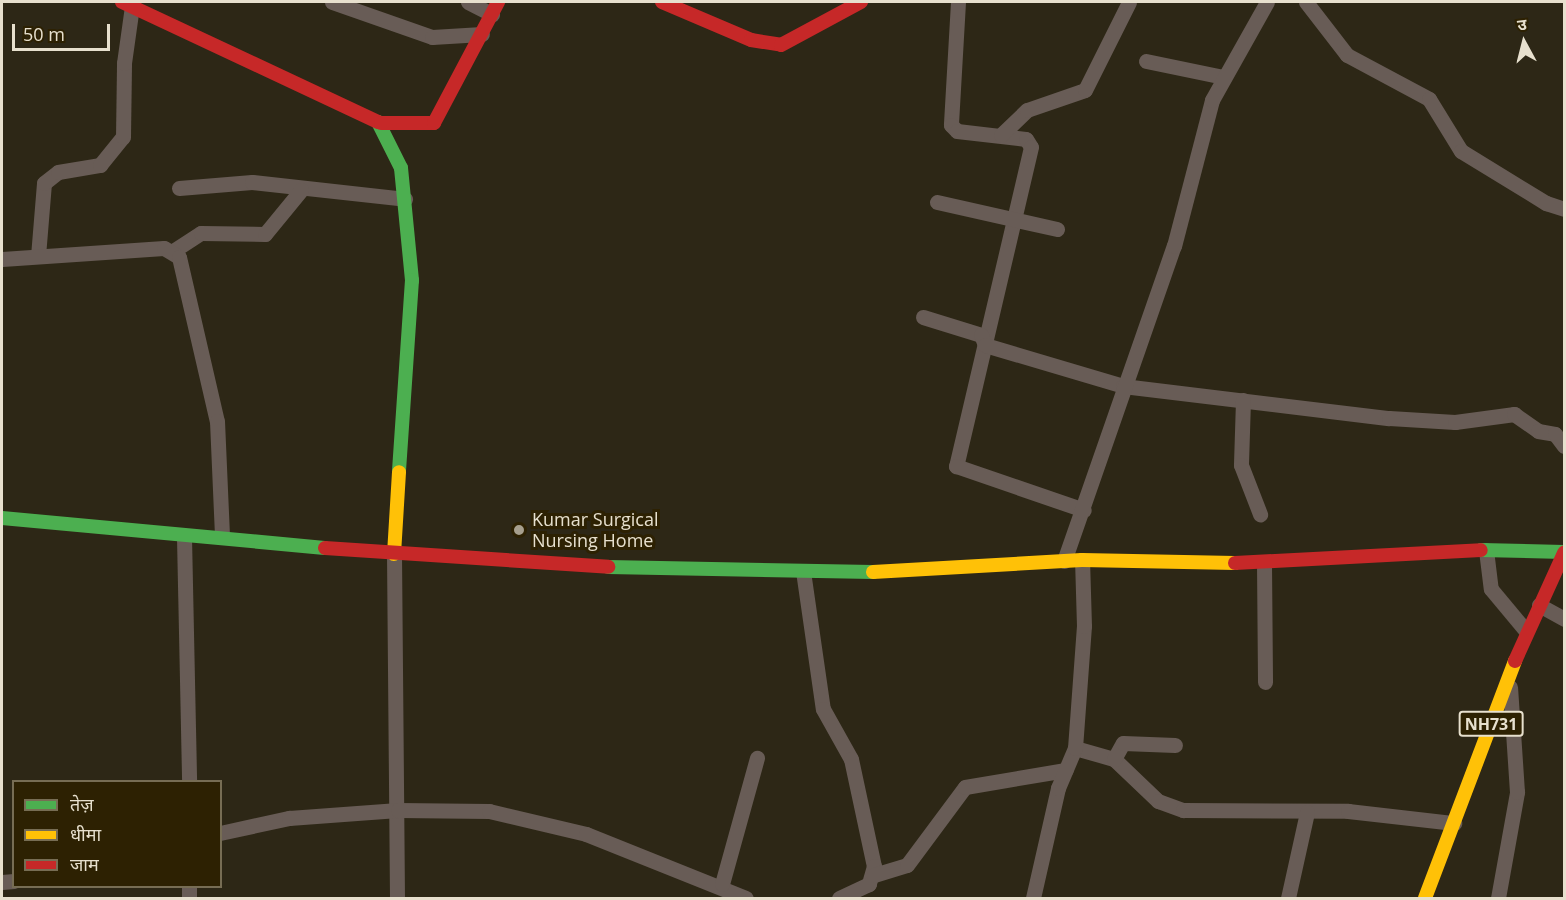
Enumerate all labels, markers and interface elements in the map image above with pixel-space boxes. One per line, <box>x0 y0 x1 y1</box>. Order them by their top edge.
scale bar <box>15 12 112 50</box>
north arrow <box>1494 12 1554 72</box>
text: उ <box>1516 13 1528 36</box>
text: 50 m <box>23 22 65 46</box>
place label: Kumar Surgical Nursing Home <box>532 509 659 552</box>
marker: Kumar Surgical Nursing Home <box>510 521 528 539</box>
road number: NH731 <box>1458 711 1524 737</box>
legend <box>12 780 222 888</box>
text: तेज़ <box>70 792 94 816</box>
text: धीमा <box>70 822 101 846</box>
text: जाम <box>70 852 99 876</box>

